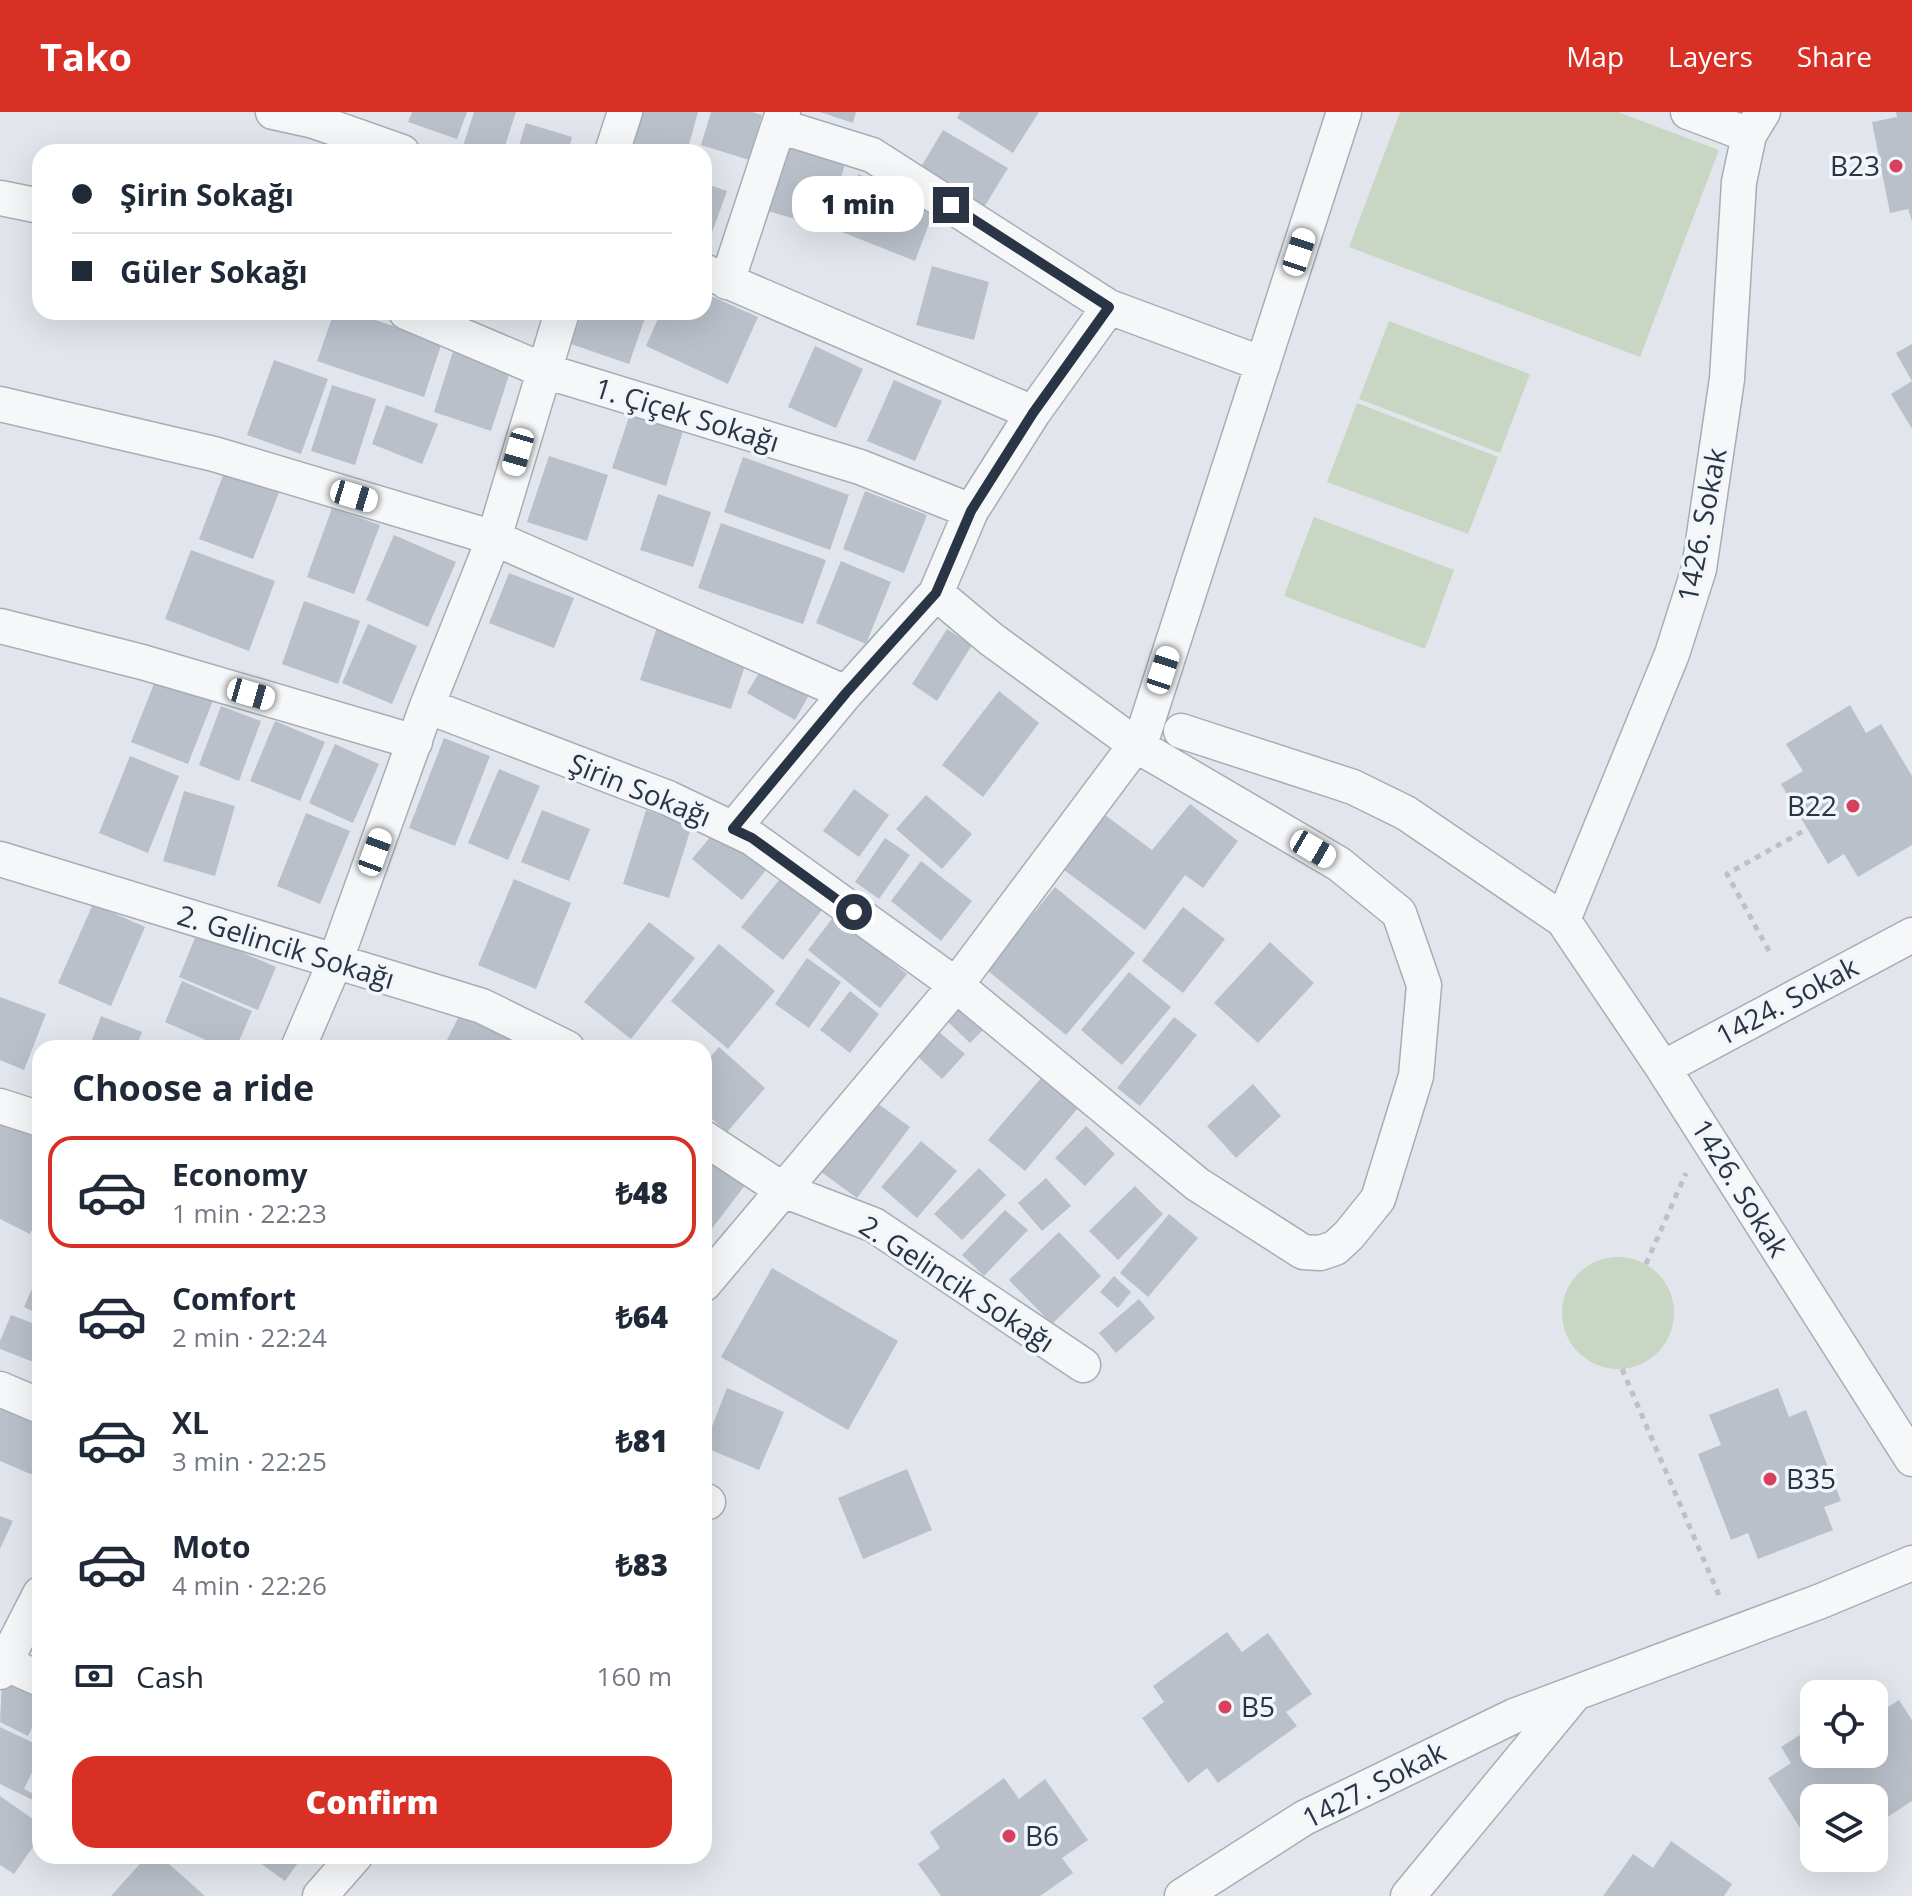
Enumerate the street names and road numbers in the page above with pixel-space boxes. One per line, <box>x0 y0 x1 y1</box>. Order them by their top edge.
street label: 1. Çiçek Sokağı <box>590 368 784 460</box>
street label: 1426. Sokak <box>1667 444 1735 605</box>
street label: Şirin Sokağı <box>564 743 717 835</box>
street label: 2. Gelincik Sokağı <box>173 895 400 997</box>
street label: 1424. Sokak <box>1709 947 1865 1053</box>
street label: 1426. Sokak <box>1683 1111 1798 1264</box>
street label: 2. Gelincik Sokağı <box>853 1206 1062 1360</box>
street label: 1427. Sokak <box>1295 1732 1452 1836</box>

